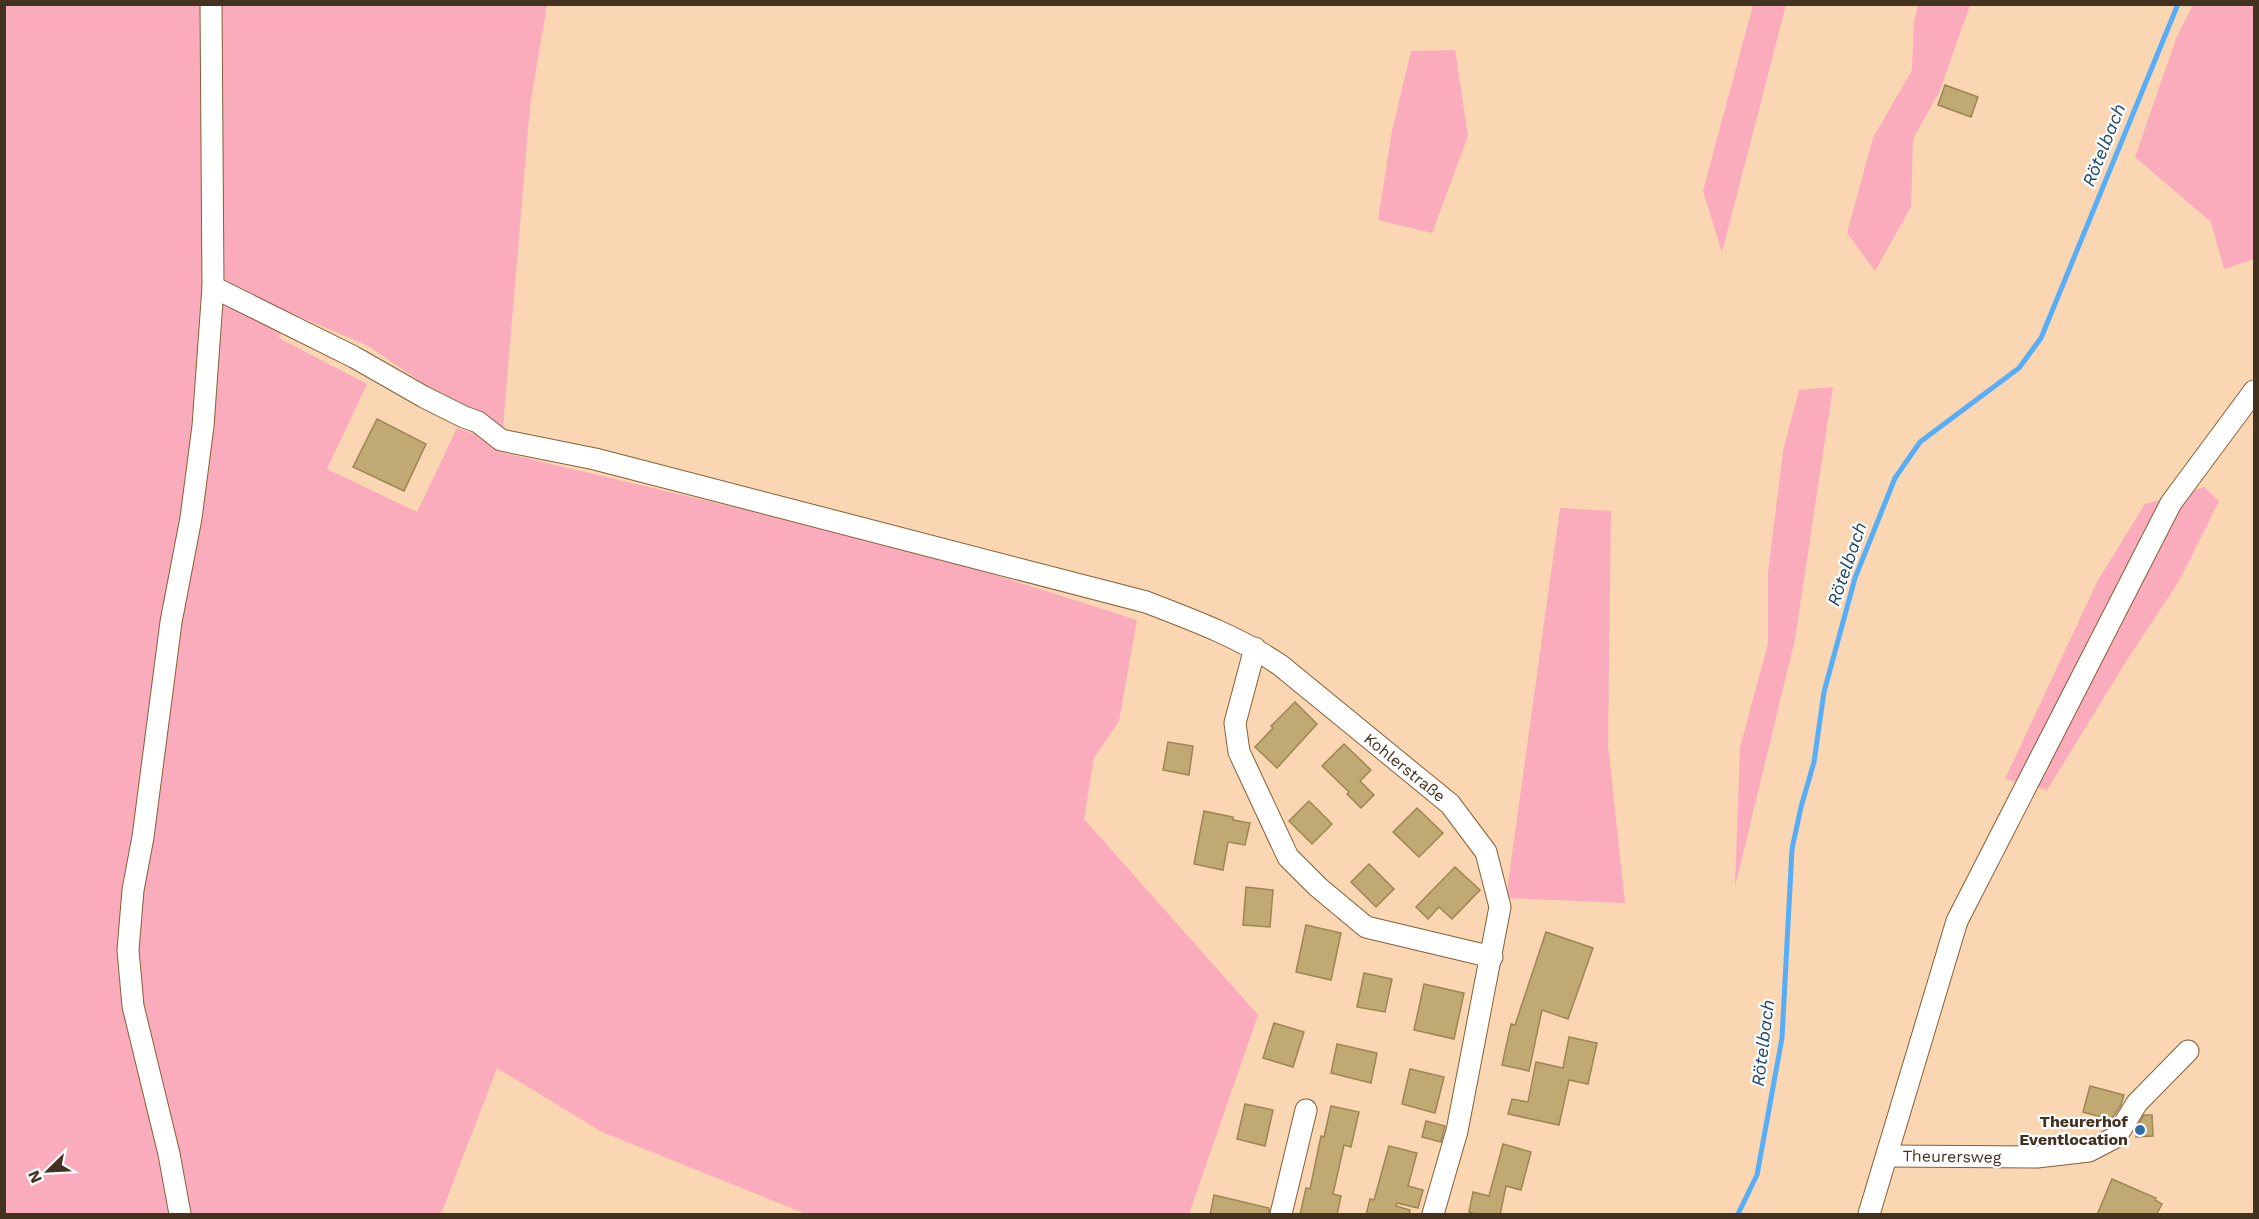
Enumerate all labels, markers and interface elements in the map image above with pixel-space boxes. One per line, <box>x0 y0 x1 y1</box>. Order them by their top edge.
water label: Rötelbach <box>2077 100 2130 189</box>
water label: Rötelbach <box>1822 519 1871 608</box>
street label: Kohlerstraße <box>1360 729 1449 806</box>
water label: Rötelbach <box>1747 998 1778 1087</box>
place label: Theurerhof Eventlocation <box>2019 1112 2128 1149</box>
marker: Theurerhof Eventlocation <box>2133 1123 2147 1137</box>
north arrow <box>18 1141 78 1201</box>
street label: Theurersweg <box>1902 1146 2002 1167</box>
text: N <box>24 1168 46 1186</box>

